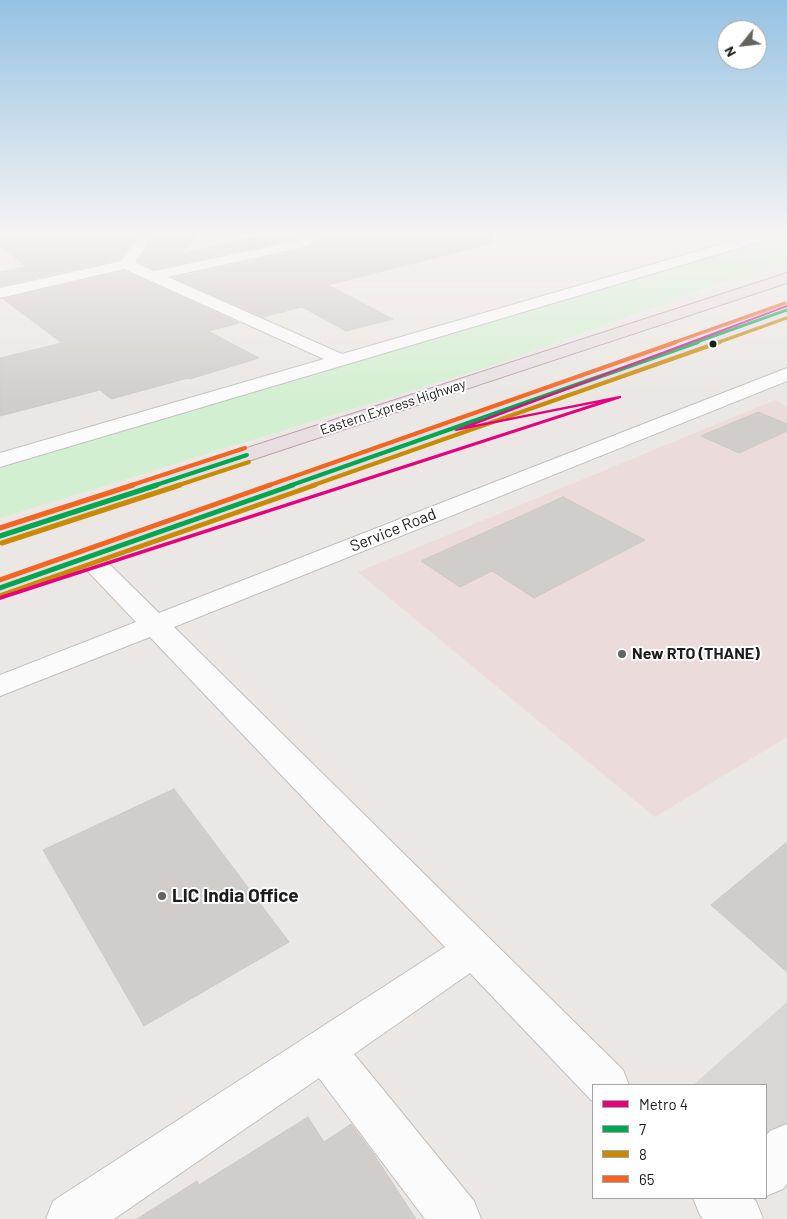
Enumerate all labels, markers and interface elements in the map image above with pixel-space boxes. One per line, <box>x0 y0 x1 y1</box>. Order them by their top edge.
north arrow <box>717 20 767 70</box>
text: N <box>720 44 739 60</box>
unlabelled marker <box>708 339 718 349</box>
street label: Eastern Express Highway <box>318 375 468 439</box>
street label: Service Road <box>347 504 439 556</box>
place label: New RTO (THANE) <box>632 644 760 664</box>
marker: New RTO (THANE) <box>616 648 628 660</box>
place label: LIC India Office <box>172 885 299 907</box>
marker: LIC India Office <box>156 890 168 902</box>
legend <box>592 1084 767 1199</box>
text: Metro 4 <box>639 1095 688 1113</box>
text: 7 <box>639 1120 646 1138</box>
text: 8 <box>639 1145 647 1163</box>
text: 65 <box>639 1170 654 1188</box>

